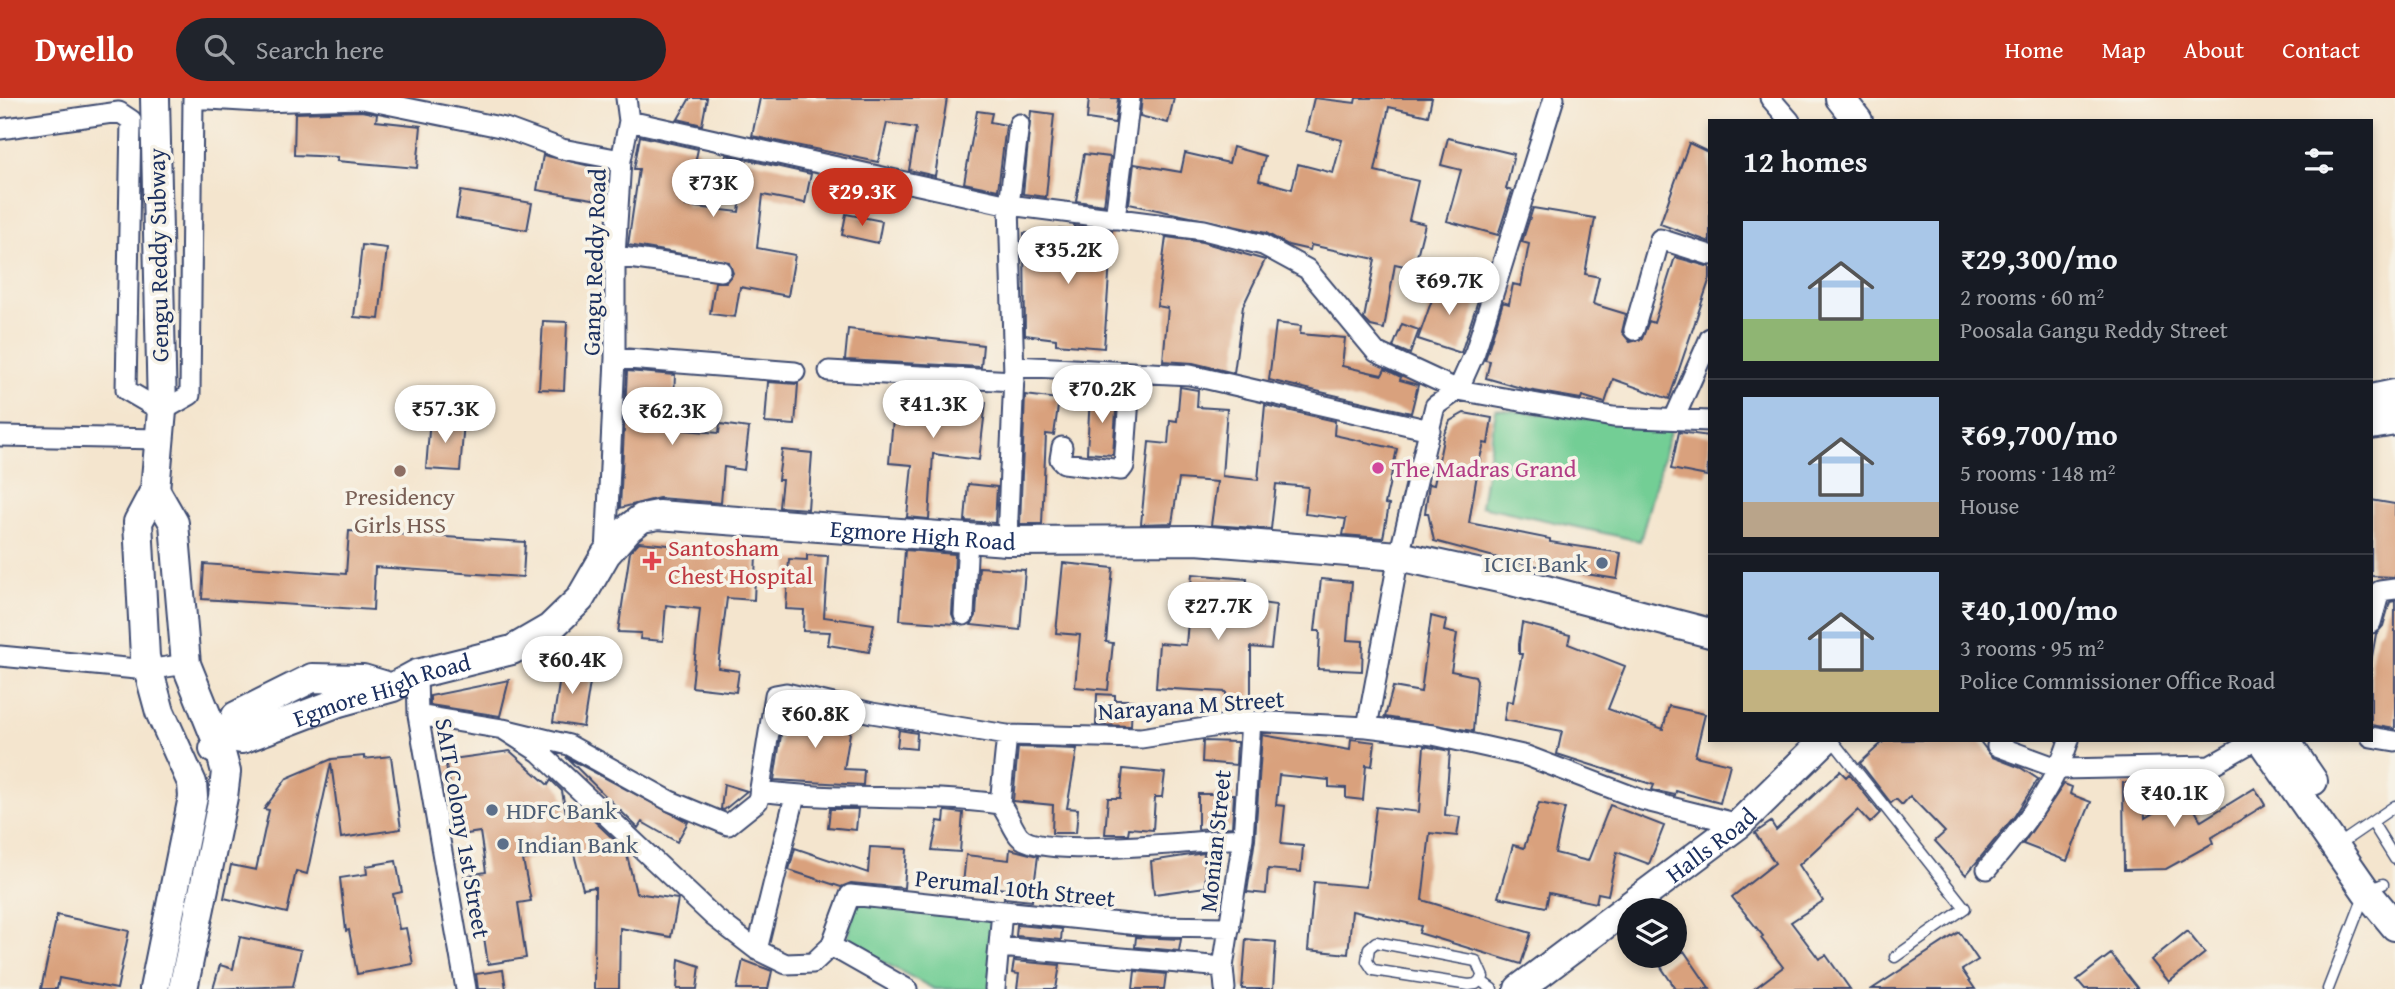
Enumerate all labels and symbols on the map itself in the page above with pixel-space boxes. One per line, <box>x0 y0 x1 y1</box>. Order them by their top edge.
street label: Gengu Reddy Subway <box>139 148 177 362</box>
pin: ₹73K <box>672 159 754 219</box>
street label: Gangu Reddy Road <box>573 168 615 356</box>
pin: ₹29.3K <box>805 169 919 228</box>
pin: ₹35.2K <box>1011 226 1125 286</box>
pin: ₹69.7K <box>1392 258 1506 317</box>
pin: ₹70.2K <box>1045 366 1159 425</box>
pin: ₹41.3K <box>876 380 990 440</box>
pin: ₹57.3K <box>388 386 502 445</box>
pin: ₹62.3K <box>615 388 729 447</box>
place label: The Madras Grand <box>1392 451 1577 486</box>
marker: The Madras Grand <box>1370 460 1386 476</box>
marker: Presidency Girls HSS <box>392 463 408 479</box>
place label: Presidency Girls HSS <box>345 479 455 542</box>
street label: Egmore High Road <box>829 510 1016 559</box>
place label: Santosham Chest Hospital <box>668 530 813 593</box>
place label: ICICI Bank <box>1484 546 1589 581</box>
marker: Santosham Chest Hospital <box>642 551 662 571</box>
marker: ICICI Bank <box>1594 555 1610 571</box>
pin: ₹27.7K <box>1161 582 1275 642</box>
pin: ₹60.4K <box>515 636 629 696</box>
street label: Egmore High Road <box>288 644 474 735</box>
street label: Narayana M Street <box>1097 681 1286 729</box>
pin: ₹60.8K <box>758 690 872 750</box>
street label: SAIT Colony 1st Street <box>426 715 500 941</box>
street label: Monian Street <box>1190 768 1240 914</box>
pin: ₹40.1K <box>2117 770 2231 829</box>
place label: HDFC Bank <box>506 793 618 828</box>
street label: Halls Road <box>1658 799 1764 891</box>
marker: HDFC Bank <box>484 802 500 818</box>
place label: Indian Bank <box>517 827 639 862</box>
marker: Indian Bank <box>495 836 511 852</box>
street label: Perumal 10th Street <box>913 860 1117 916</box>

